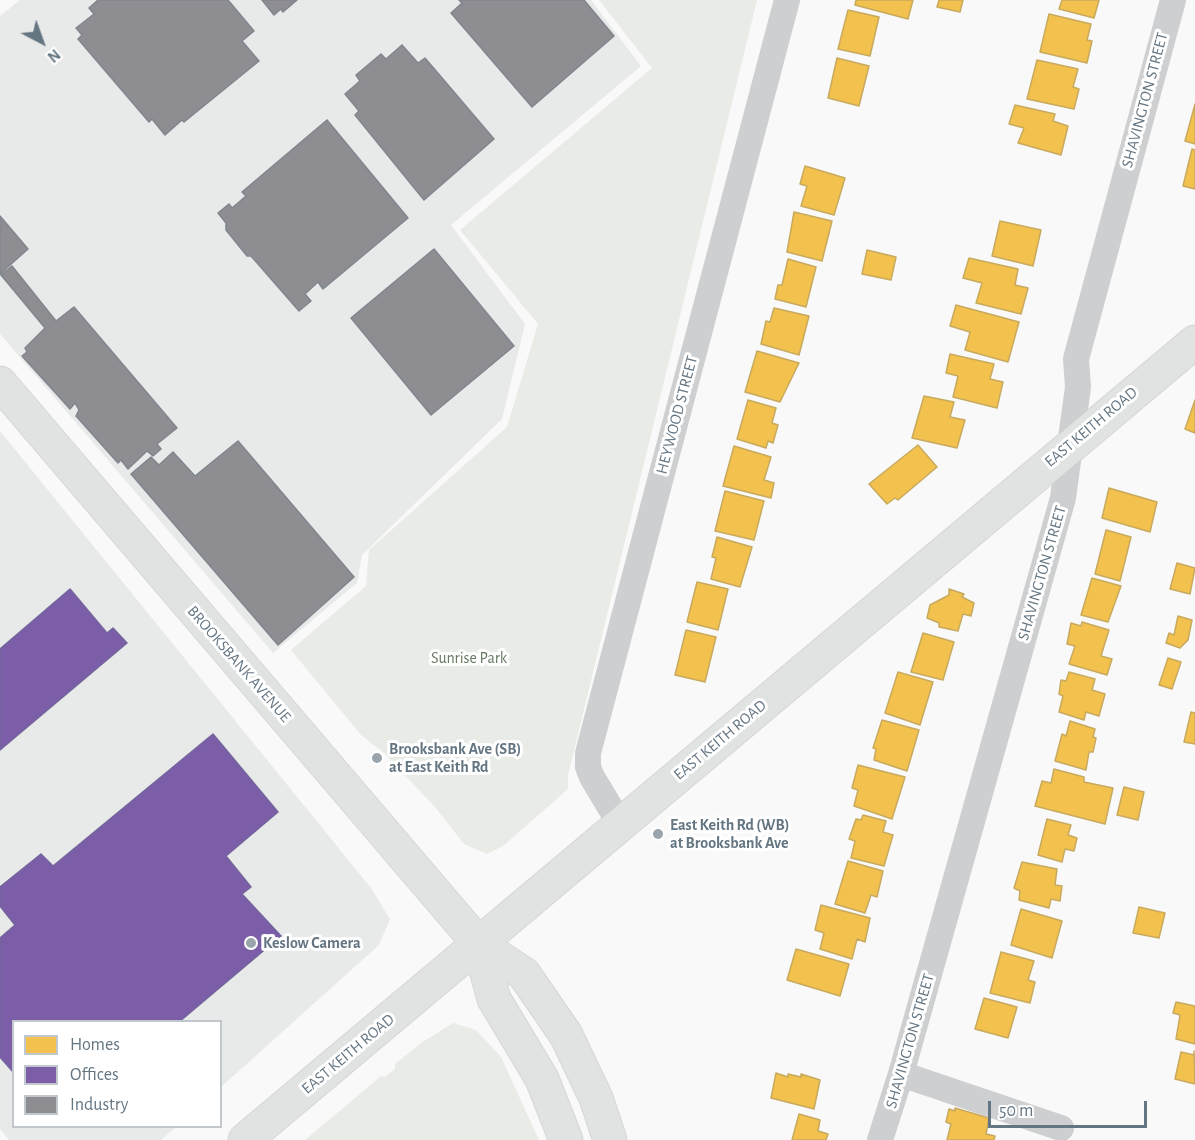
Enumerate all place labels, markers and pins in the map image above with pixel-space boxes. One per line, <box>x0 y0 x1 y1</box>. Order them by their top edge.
place label: Brooksbank Ave (SB) at East Keith Rd <box>389 739 521 777</box>
marker: Brooksbank Ave (SB) at East Keith Rd <box>370 751 384 765</box>
place label: East Keith Rd (WB) at Brooksbank Ave <box>670 815 790 853</box>
marker: East Keith Rd (WB) at Brooksbank Ave <box>651 827 665 841</box>
place label: Keslow Camera <box>263 933 361 953</box>
marker: Keslow Camera <box>244 936 258 950</box>

